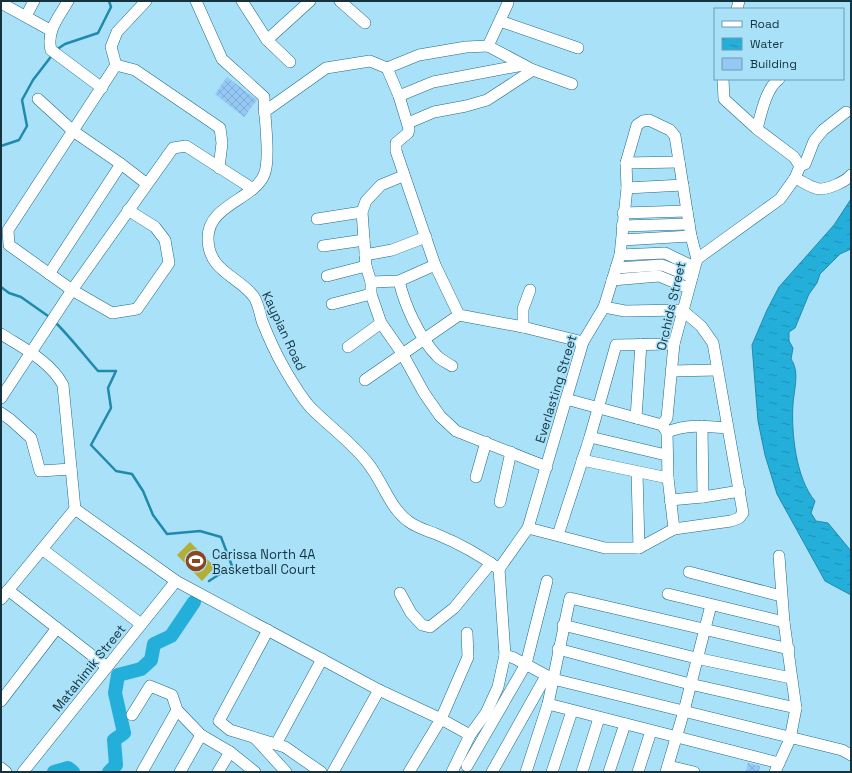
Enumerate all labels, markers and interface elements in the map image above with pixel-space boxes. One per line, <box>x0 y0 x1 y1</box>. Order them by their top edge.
legend <box>714 8 844 80</box>
text: Road <box>750 16 779 32</box>
text: Water <box>750 36 784 52</box>
text: Building <box>750 56 797 72</box>
street label: Orchids Street <box>653 260 689 352</box>
street label: Kaypian Road <box>258 289 310 373</box>
street label: Everlasting Street <box>531 333 581 445</box>
place label: Carissa North 4A Basketball Court <box>212 546 316 578</box>
sports icon: Carissa North 4A Basketball Court <box>183 548 209 574</box>
street label: Matahimik Street <box>49 621 129 715</box>

